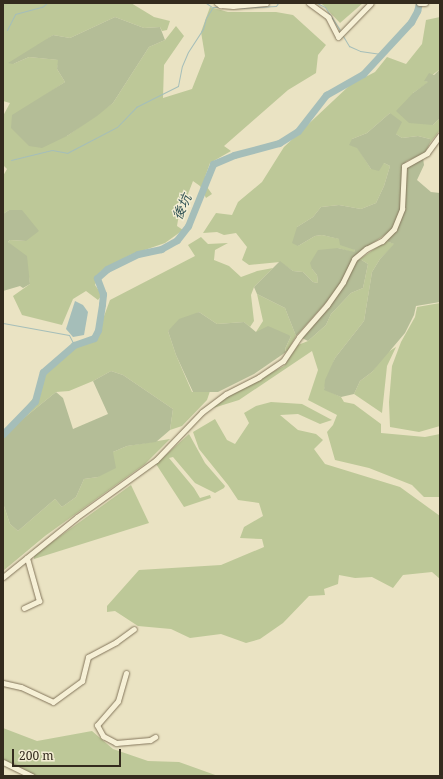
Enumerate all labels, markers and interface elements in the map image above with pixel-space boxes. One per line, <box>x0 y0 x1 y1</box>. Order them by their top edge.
water label: 後坑 <box>170 192 194 222</box>
scale bar <box>14 741 123 767</box>
text: 200 m <box>19 747 54 764</box>

